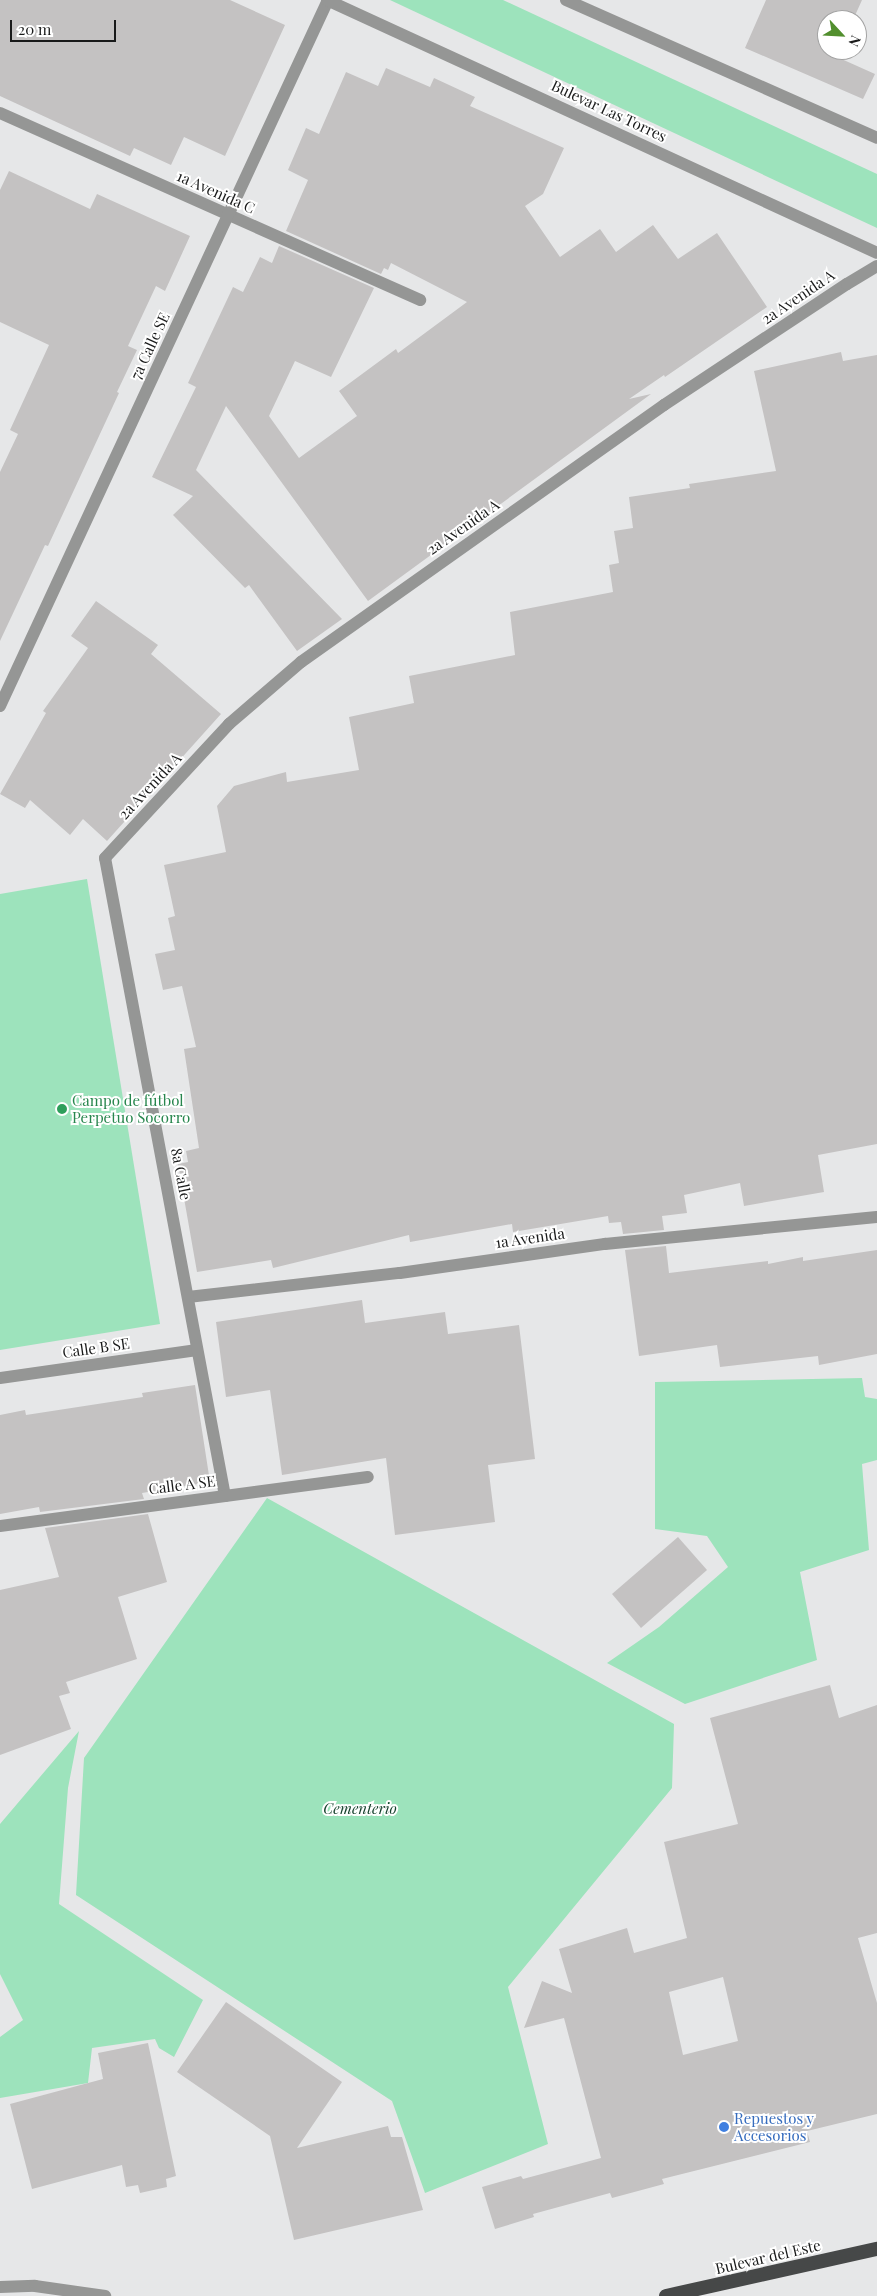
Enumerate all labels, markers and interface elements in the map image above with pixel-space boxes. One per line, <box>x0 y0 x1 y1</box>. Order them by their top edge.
scale bar <box>12 10 119 42</box>
north arrow <box>817 10 867 60</box>
text: 20 m <box>18 19 51 39</box>
text: N <box>844 33 866 50</box>
street label: Bulevar Las Torres <box>548 76 670 146</box>
street label: 1a Avenida C <box>174 167 258 217</box>
street label: 2a Avenida A <box>758 266 838 328</box>
street label: 7a Calle SE <box>127 310 173 382</box>
street label: 2a Avenida A <box>423 495 503 559</box>
street label: 2a Avenida A <box>114 749 186 823</box>
place label: Campo de fútbol Perpetuo Socorro <box>72 1091 190 1126</box>
marker: Campo de fútbol Perpetuo Socorro <box>56 1103 68 1115</box>
street label: 8a Calle <box>167 1146 195 1202</box>
street label: 1a Avenida <box>494 1224 566 1252</box>
street label: Calle B SE <box>61 1334 131 1362</box>
street label: Calle A SE <box>147 1472 217 1498</box>
park label: Cementerio <box>323 1800 397 1818</box>
place label: Repuestos y Accesorios <box>734 2109 815 2144</box>
marker: Repuestos y Accesorios <box>718 2121 730 2133</box>
street label: Bulevar del Este <box>713 2236 823 2278</box>

